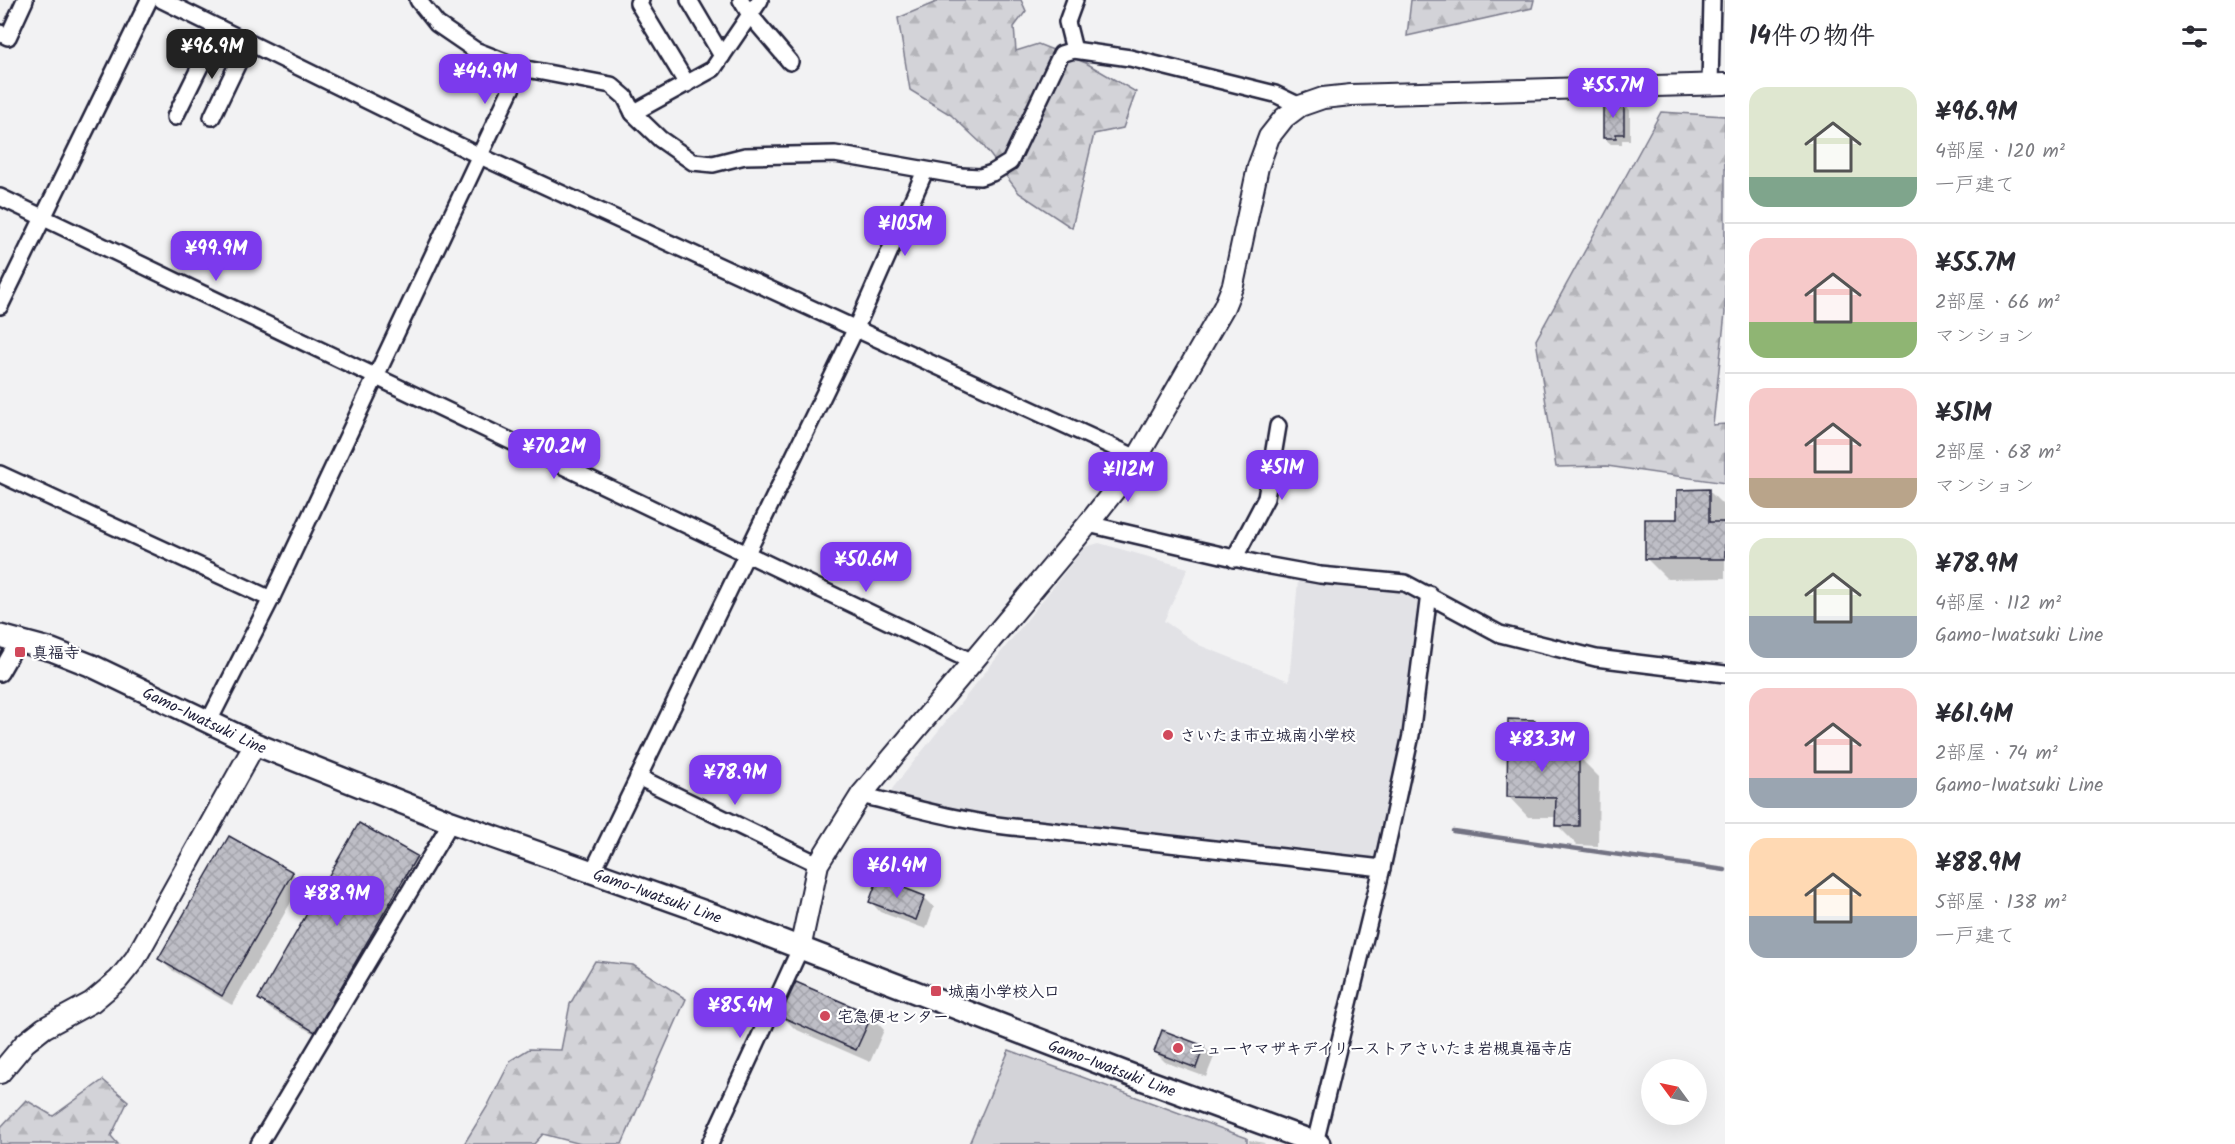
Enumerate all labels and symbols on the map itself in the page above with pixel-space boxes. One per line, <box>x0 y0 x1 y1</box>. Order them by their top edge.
pin: ¥96.9M <box>163 29 261 80</box>
pin: ¥44.9M <box>436 54 534 105</box>
pin: ¥55.7M <box>1564 68 1662 119</box>
pin: ¥105M <box>863 206 947 257</box>
pin: ¥99.9M <box>167 231 265 282</box>
pin: ¥70.2M <box>505 429 603 480</box>
pin: ¥51M <box>1246 450 1318 501</box>
pin: ¥112M <box>1086 452 1170 503</box>
pin: ¥50.6M <box>817 542 915 593</box>
place label: 真福寺 <box>32 641 80 666</box>
marker: 真福寺 <box>13 645 27 659</box>
street label: Gamo-Iwatsuki Line <box>138 681 270 761</box>
pin: ¥83.3M <box>1493 722 1591 773</box>
place label: さいたま市立城南小学校 <box>1180 724 1356 749</box>
marker: さいたま市立城南小学校 <box>1161 728 1175 742</box>
pin: ¥78.9M <box>686 755 784 806</box>
pin: ¥61.4M <box>848 848 946 899</box>
street label: Gamo-Iwatsuki Line <box>590 862 725 931</box>
pin: ¥88.9M <box>288 876 386 927</box>
place label: 城南小学校入口 <box>948 980 1060 1005</box>
marker: 城南小学校入口 <box>929 984 943 998</box>
pin: ¥85.4M <box>691 988 789 1039</box>
place label: 宅急便センター <box>837 1005 949 1030</box>
marker: 宅急便センター <box>818 1009 832 1023</box>
street label: Gamo-Iwatsuki Line <box>1044 1033 1179 1104</box>
place label: ニューヤマザキデイリーストアさいたま岩槻真福寺店 <box>1190 1037 1573 1062</box>
marker: ニューヤマザキデイリーストアさいたま岩槻真福寺店 <box>1171 1041 1185 1055</box>
north arrow <box>1641 1059 1707 1125</box>

